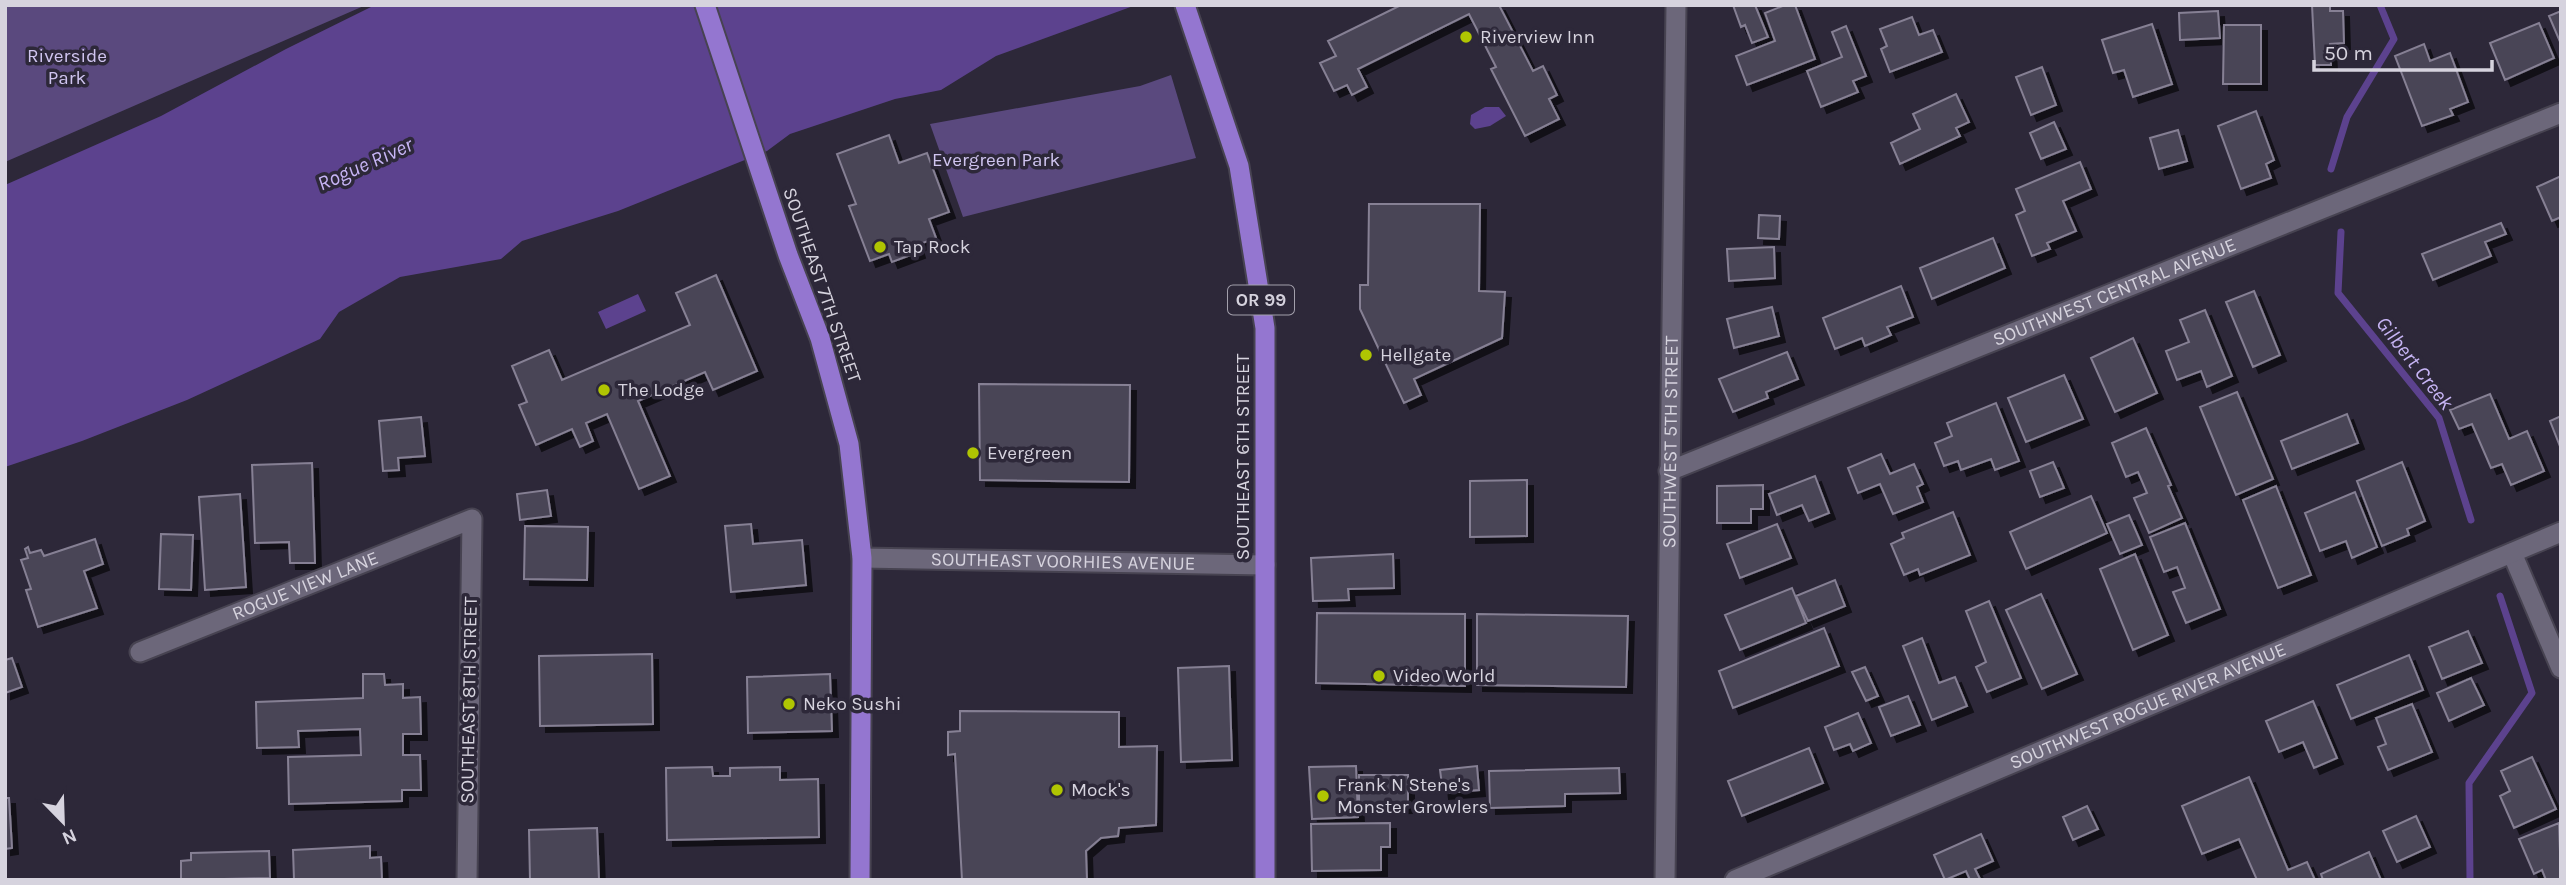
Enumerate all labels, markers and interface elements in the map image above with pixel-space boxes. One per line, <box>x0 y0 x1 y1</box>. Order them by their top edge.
place label: Riverview Inn <box>1480 26 1595 48</box>
scale bar <box>2314 28 2492 72</box>
marker: Riverview Inn <box>1458 29 1474 45</box>
text: 50 m <box>2324 41 2373 65</box>
park label: Riverside Park <box>27 45 107 89</box>
water label: Rogue River <box>314 132 417 196</box>
park label: Evergreen Park <box>932 149 1060 171</box>
street label: SOUTHEAST 7TH STREET <box>778 185 866 386</box>
street label: SOUTHWEST CENTRAL AVENUE <box>1990 234 2239 351</box>
place label: Tap Rock <box>894 236 971 258</box>
marker: Tap Rock <box>872 239 888 255</box>
road number: OR 99 <box>1228 286 1294 314</box>
water label: Gilbert Creek <box>2371 312 2459 415</box>
street label: SOUTHWEST 5TH STREET <box>1658 335 1683 548</box>
place label: Hellgate <box>1380 344 1451 366</box>
marker: Hellgate <box>1358 347 1374 363</box>
street label: SOUTHEAST 6TH STREET <box>1232 353 1254 560</box>
place label: The Lodge <box>618 379 704 401</box>
marker: The Lodge <box>596 382 612 398</box>
place label: Evergreen <box>987 442 1072 464</box>
marker: Evergreen <box>965 445 981 461</box>
street label: ROGUE VIEW LANE <box>229 547 382 625</box>
street label: SOUTHEAST VOORHIES AVENUE <box>930 548 1196 575</box>
street label: SOUTHEAST 8TH STREET <box>456 596 482 804</box>
street label: SOUTHWEST ROGUE RIVER AVENUE <box>2006 638 2289 774</box>
place label: Video World <box>1393 665 1495 687</box>
marker: Video World <box>1371 668 1387 684</box>
place label: Neko Sushi <box>803 693 901 715</box>
marker: Neko Sushi <box>781 696 797 712</box>
place label: Frank N Stene's Monster Growlers <box>1337 774 1488 818</box>
place label: Mock's <box>1071 779 1131 801</box>
marker: Mock's <box>1049 782 1065 798</box>
north arrow <box>28 787 98 857</box>
marker: Frank N Stene's Monster Growlers <box>1315 788 1331 804</box>
text: N <box>59 824 80 850</box>

